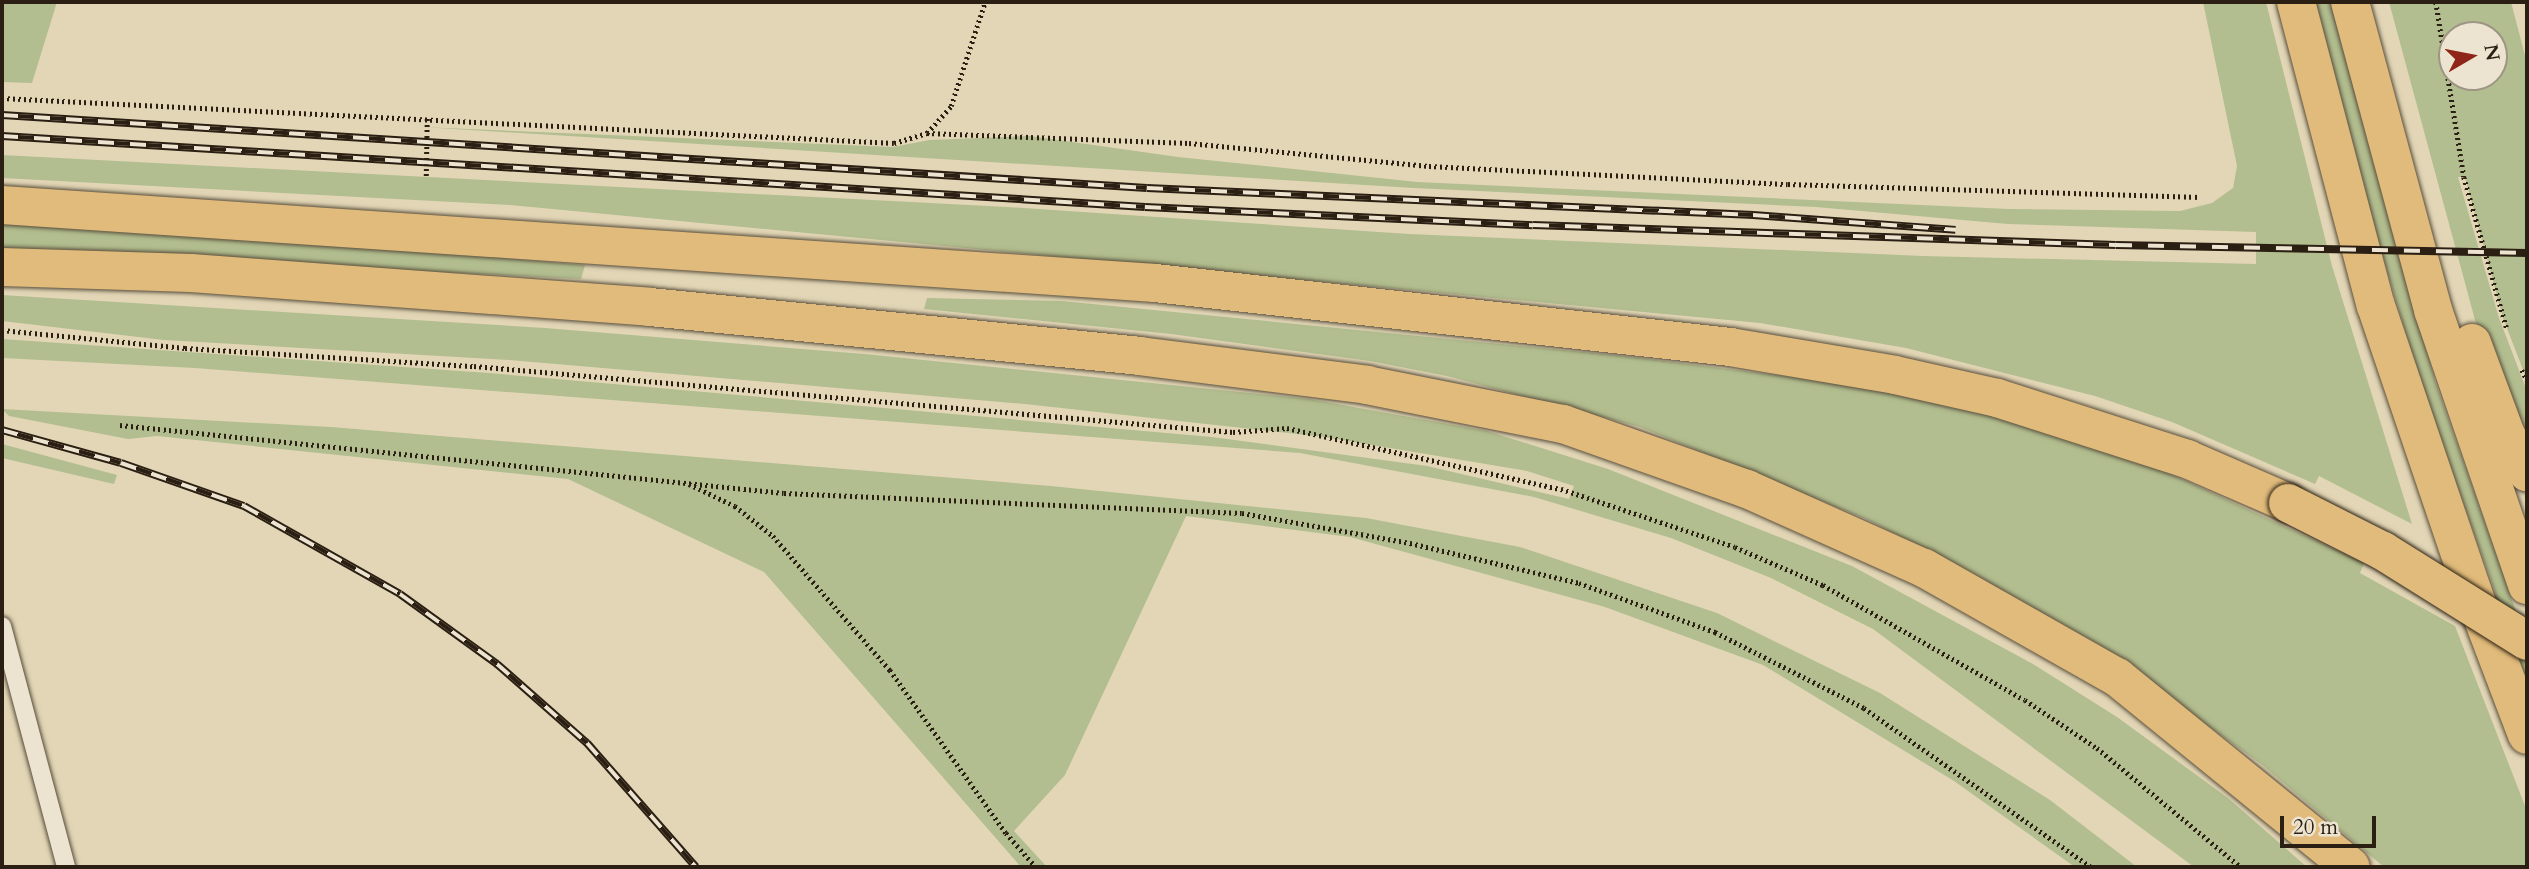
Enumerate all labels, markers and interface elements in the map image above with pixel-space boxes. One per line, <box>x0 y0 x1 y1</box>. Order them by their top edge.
north arrow <box>2438 21 2508 91</box>
text: N <box>2477 42 2506 63</box>
scale bar <box>2284 802 2380 846</box>
text: 20 m <box>2293 813 2338 842</box>

